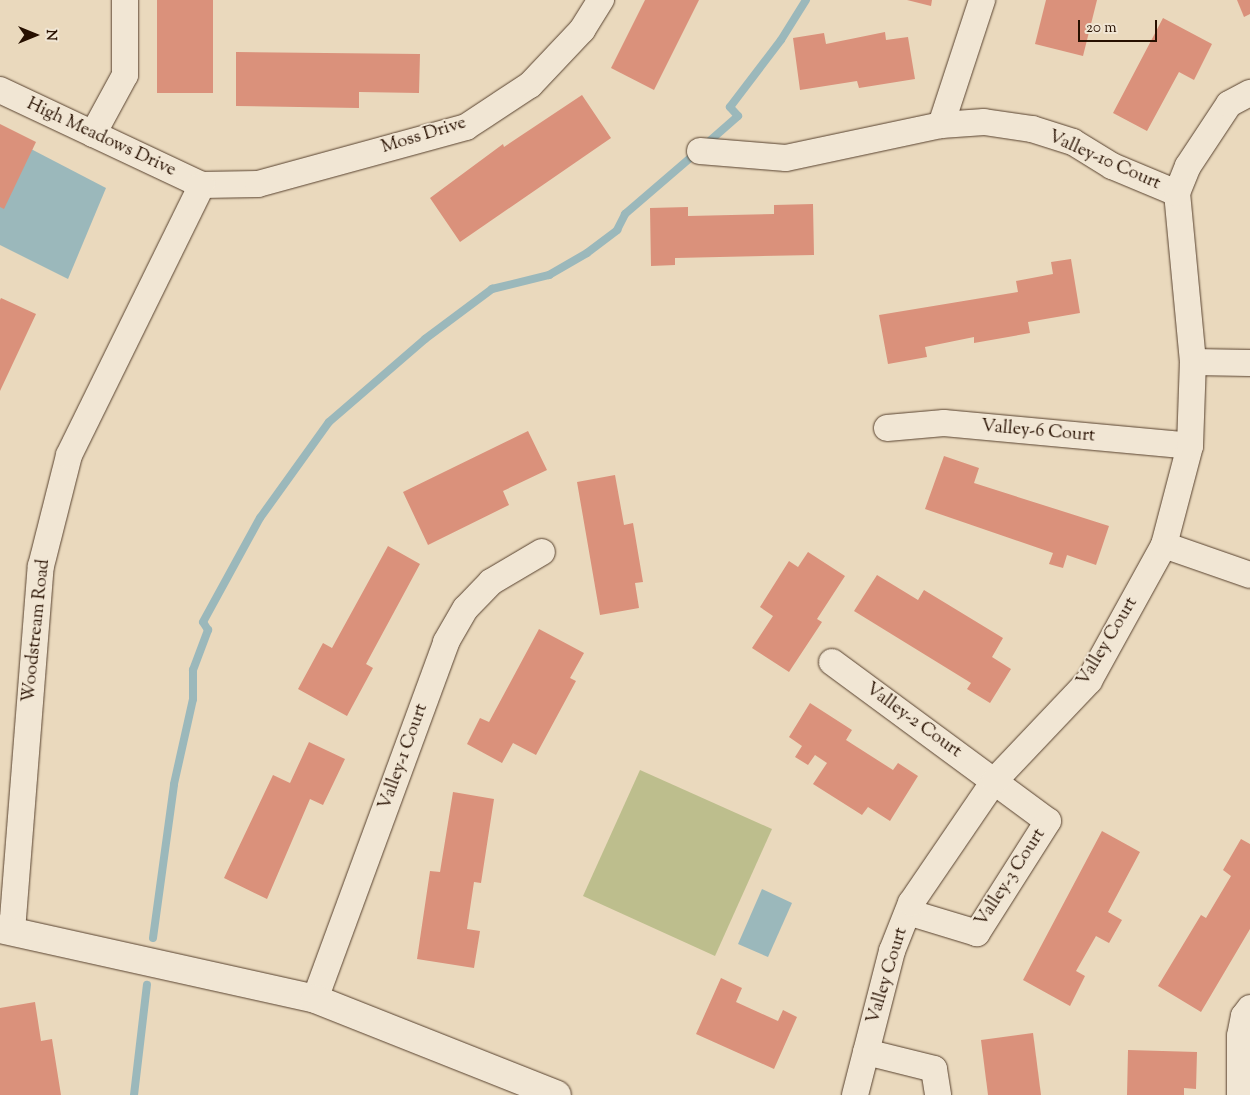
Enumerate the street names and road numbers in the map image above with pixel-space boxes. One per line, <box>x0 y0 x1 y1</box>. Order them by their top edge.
street label: High Meadows Drive <box>23 94 179 182</box>
street label: Moss Drive <box>379 113 469 159</box>
street label: Valley-10 Court <box>1044 127 1164 195</box>
street label: Valley-6 Court <box>980 416 1096 448</box>
street label: Woodstream Road <box>19 558 55 704</box>
street label: Valley Court <box>1073 594 1143 690</box>
street label: Valley-2 Court <box>861 679 965 763</box>
street label: Valley-1 Court <box>375 701 433 813</box>
street label: Valley-3 Court <box>971 825 1051 931</box>
street label: Valley Court <box>863 925 913 1027</box>

